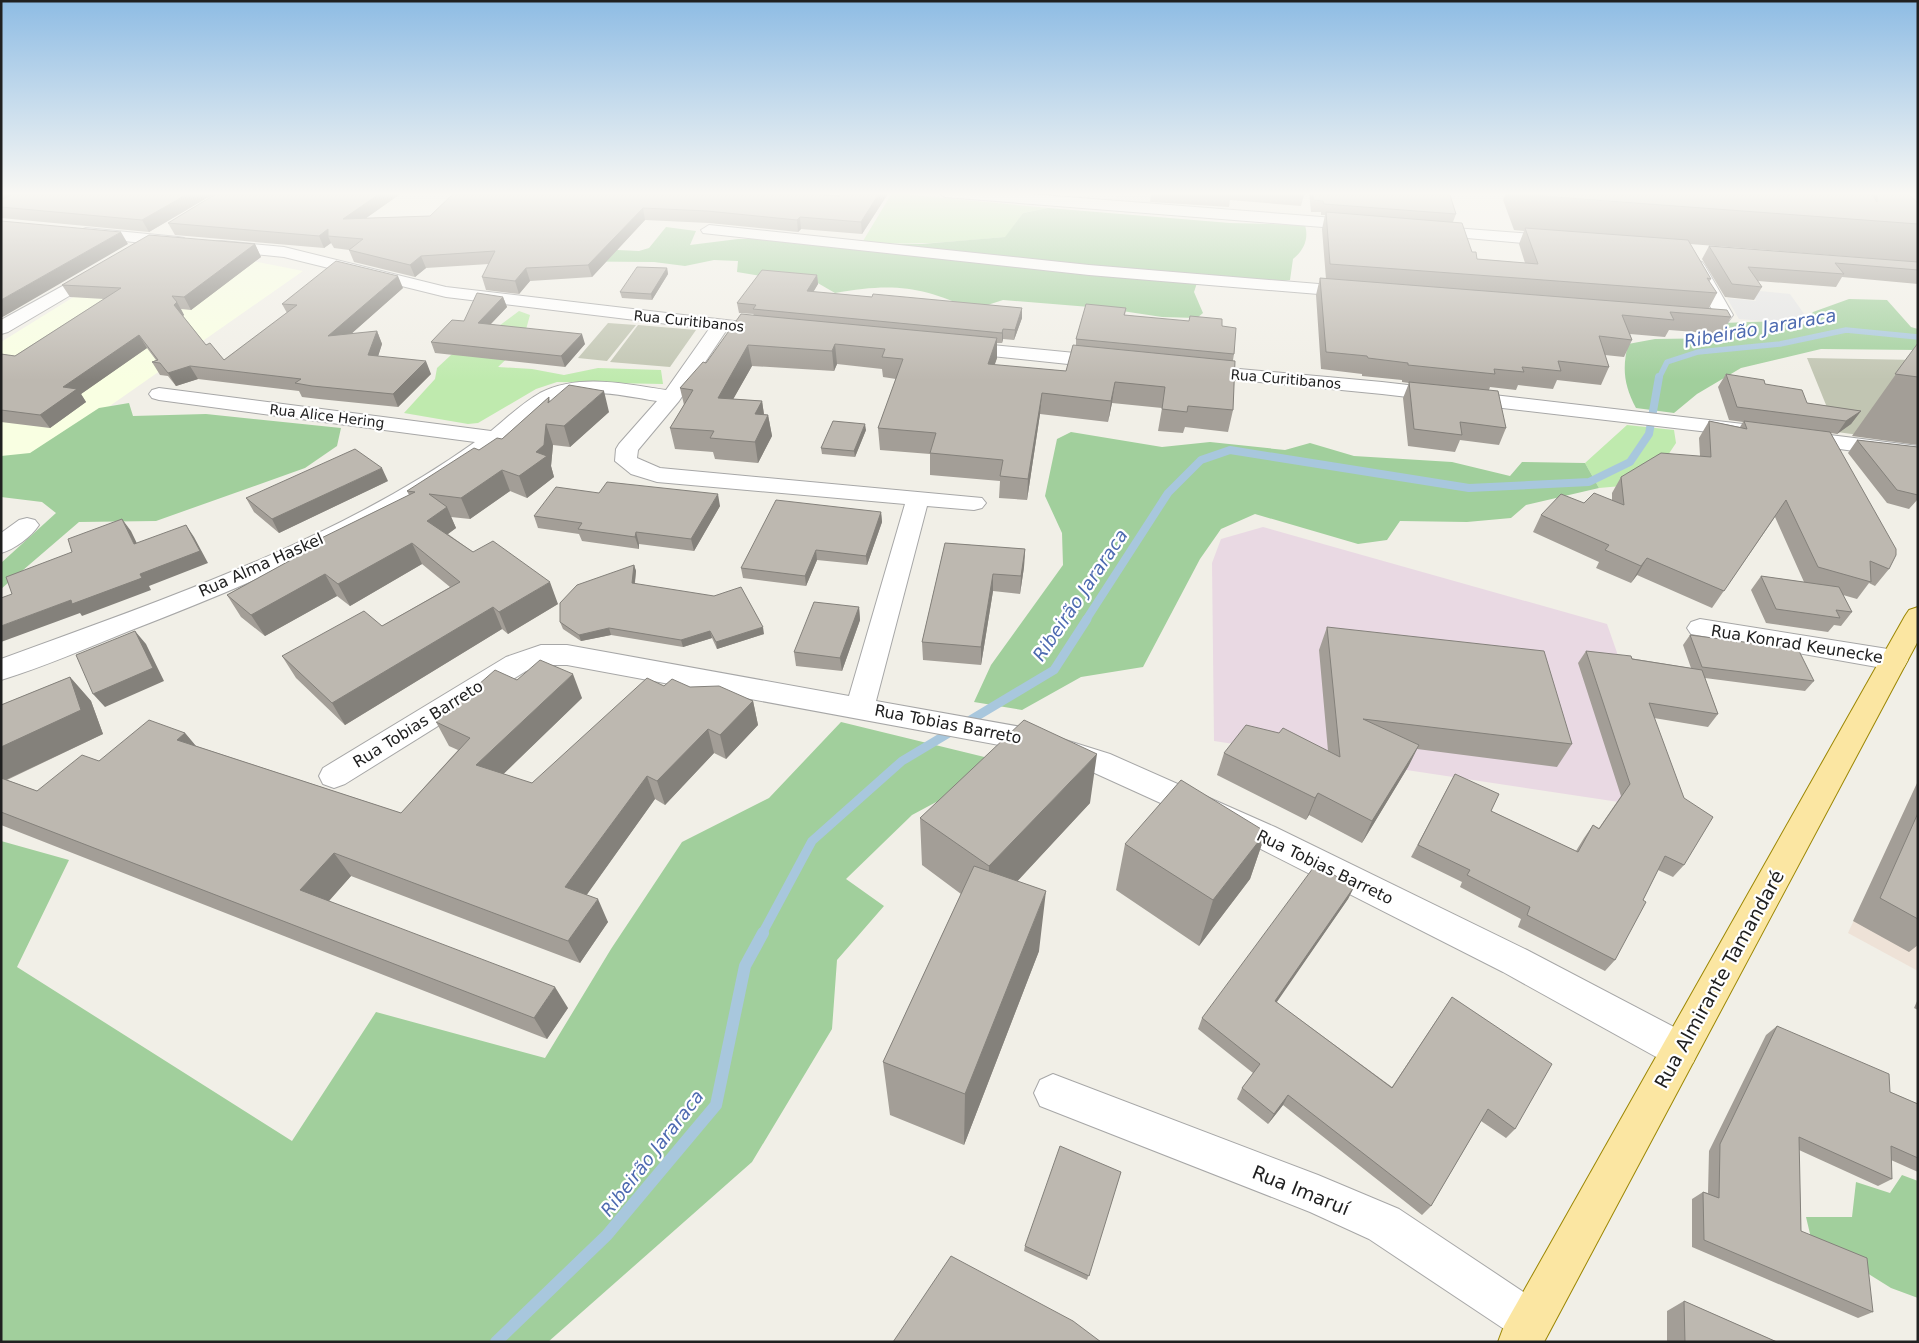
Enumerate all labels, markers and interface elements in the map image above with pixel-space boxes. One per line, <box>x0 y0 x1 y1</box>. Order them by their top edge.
water label: Ribeirão Jararaca <box>1682 304 1838 352</box>
street label: Rua Curitibanos <box>633 307 745 335</box>
street label: Rua Curitibanos <box>1230 366 1342 392</box>
street label: Rua Alice Hering <box>269 401 385 431</box>
water label: Ribeirão Jararaca <box>1028 525 1132 665</box>
street label: Rua Alma Haskel <box>196 529 326 601</box>
street label: Rua Konrad Keunecke <box>1710 621 1884 667</box>
street label: Rua Tobias Barreto <box>350 676 486 772</box>
street label: Rua Tobias Barreto <box>873 700 1023 748</box>
street label: Rua Tobias Barreto <box>1254 826 1396 908</box>
street label: Rua Almirante Tamandaré <box>1650 866 1788 1092</box>
water label: Ribeirão Jararaca <box>596 1086 708 1220</box>
street label: Rua Imaruí <box>1249 1161 1354 1220</box>

